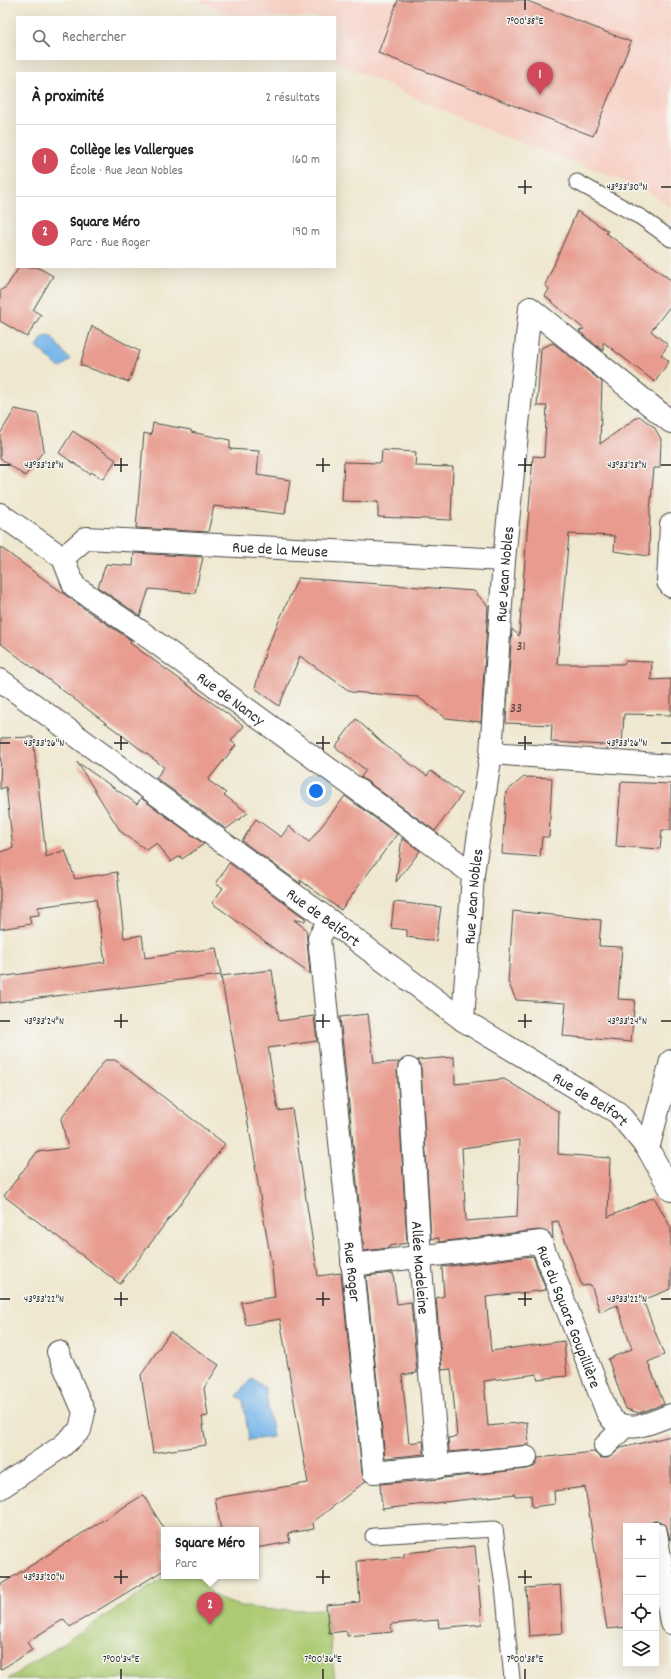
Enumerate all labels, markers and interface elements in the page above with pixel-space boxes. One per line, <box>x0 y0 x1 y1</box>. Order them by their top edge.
text: 7°00'38"E <box>507 15 544 29</box>
search box <box>16 16 336 60</box>
icon: search <box>30 27 52 49</box>
text: Rechercher <box>62 27 126 49</box>
pin: 1 <box>527 62 553 95</box>
text: À proximité <box>32 86 104 110</box>
text: 2 résultats <box>266 89 320 108</box>
text: Collège les Vallergues <box>70 140 194 162</box>
text: 1 <box>44 151 46 170</box>
text: 160 m <box>292 151 320 170</box>
text: École · Rue Jean Nobles <box>70 162 183 181</box>
text: 43°33'30"N <box>606 181 648 195</box>
text: Square Méro <box>70 212 140 234</box>
text: 2 <box>42 223 48 242</box>
text: 190 m <box>292 223 320 242</box>
text: Parc · Rue Roger <box>70 234 150 253</box>
text: 43°33'28"N <box>24 459 64 473</box>
text: 43°33'28"N <box>607 459 647 473</box>
street label: Rue Jean Nobles <box>491 525 521 623</box>
street label: Rue de la Meuse <box>232 537 329 565</box>
house number: 31 <box>516 637 526 657</box>
street label: Rue de Nancy <box>191 667 269 733</box>
house number: 33 <box>510 699 522 719</box>
text: 43°33'26"N <box>24 737 64 751</box>
text: 43°33'26"N <box>607 737 647 751</box>
your location <box>306 781 326 801</box>
street label: Rue Jean Nobles <box>459 847 491 945</box>
street label: Rue de Belfort <box>281 884 364 953</box>
text: 43°33'24"N <box>24 1015 64 1029</box>
text: 43°33'24"N <box>607 1015 647 1029</box>
street label: Rue de Belfort <box>548 1067 633 1132</box>
street label: Allée Madeleine <box>404 1220 434 1316</box>
street label: Rue Roger <box>336 1241 365 1303</box>
street label: Rue du Square Goupillière <box>529 1242 606 1392</box>
text: 43°33'22"N <box>24 1293 64 1307</box>
text: 43°33'22"N <box>607 1293 647 1307</box>
map controls <box>623 1523 659 1667</box>
button: + <box>623 1523 659 1559</box>
popup <box>161 1527 259 1579</box>
text: Square Méro <box>175 1533 245 1555</box>
text: Parc <box>175 1555 197 1574</box>
button: − <box>623 1559 659 1595</box>
text: 43°33'20"N <box>24 1571 65 1585</box>
pin: 2 <box>197 1592 223 1625</box>
button: locate <box>623 1595 659 1631</box>
button: layers <box>623 1631 659 1667</box>
text: 7°00'34"E <box>103 1653 140 1667</box>
text: 7°00'36"E <box>304 1653 342 1667</box>
text: 7°00'38"E <box>507 1653 544 1667</box>

